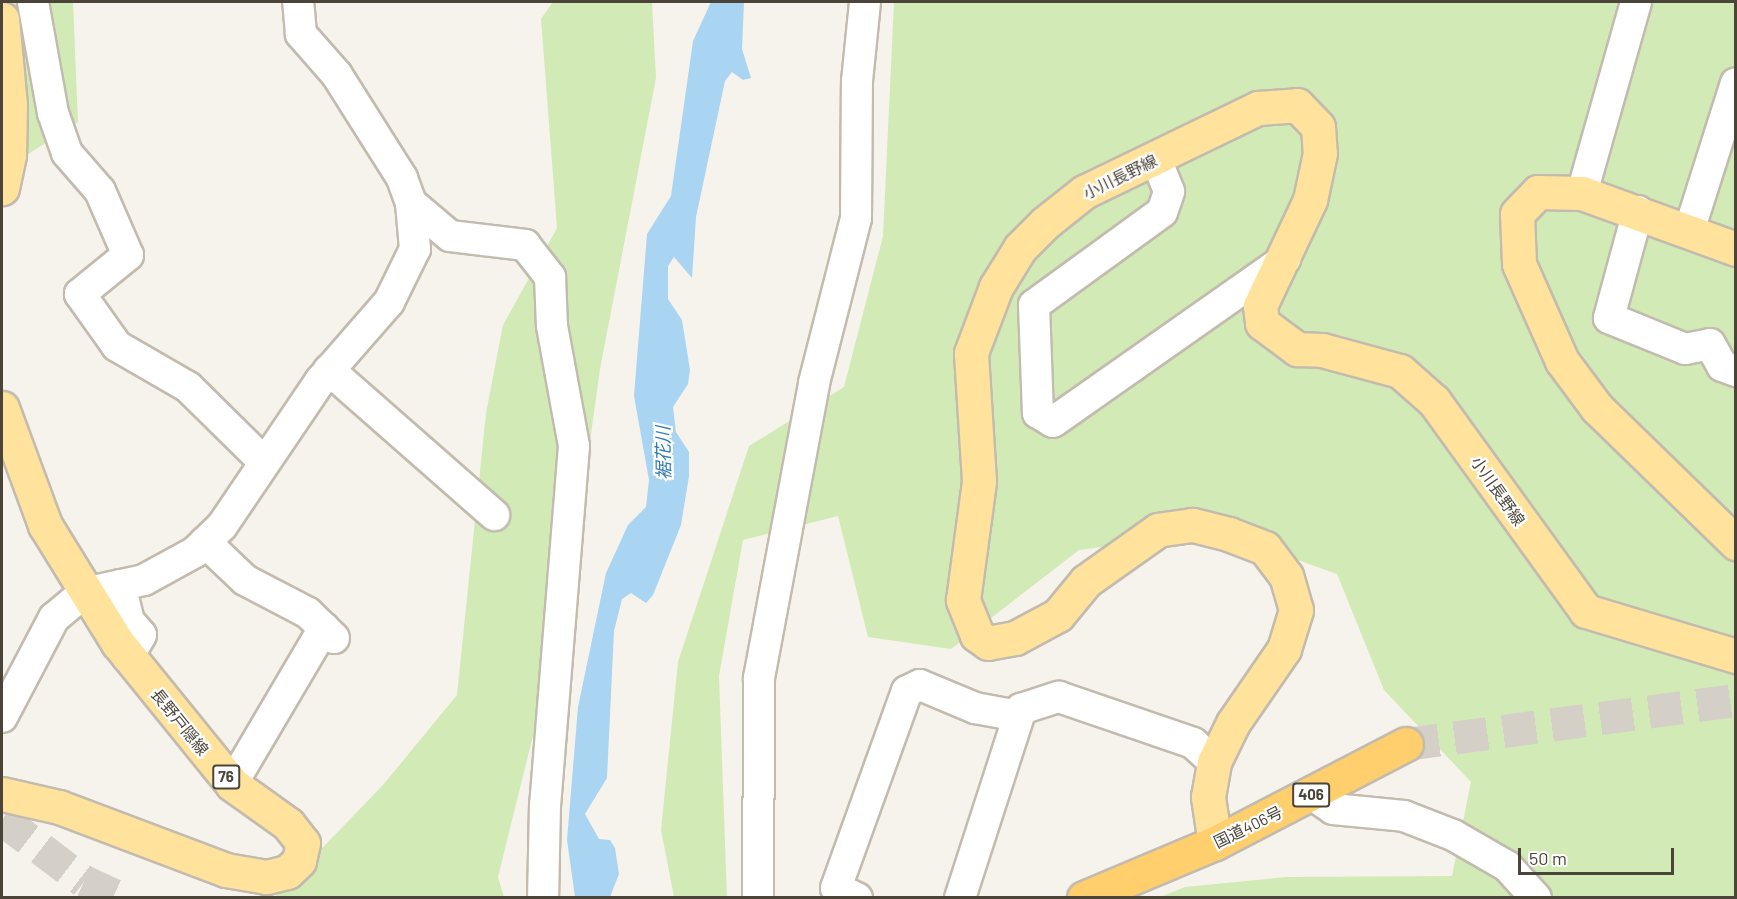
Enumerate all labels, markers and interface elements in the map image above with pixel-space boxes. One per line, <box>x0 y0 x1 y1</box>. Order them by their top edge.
street label: 小川長野線 <box>1080 151 1160 203</box>
water label: 裾花川 <box>652 426 674 480</box>
street label: 小川長野線 <box>1467 453 1529 529</box>
street label: 長野戸隠線 <box>147 685 213 759</box>
road number: 76 <box>211 765 241 789</box>
road number: 406 <box>1292 783 1330 807</box>
street label: 国道406号 <box>1210 802 1286 852</box>
scale bar <box>1521 836 1677 874</box>
text: 50 m <box>1529 847 1567 869</box>

